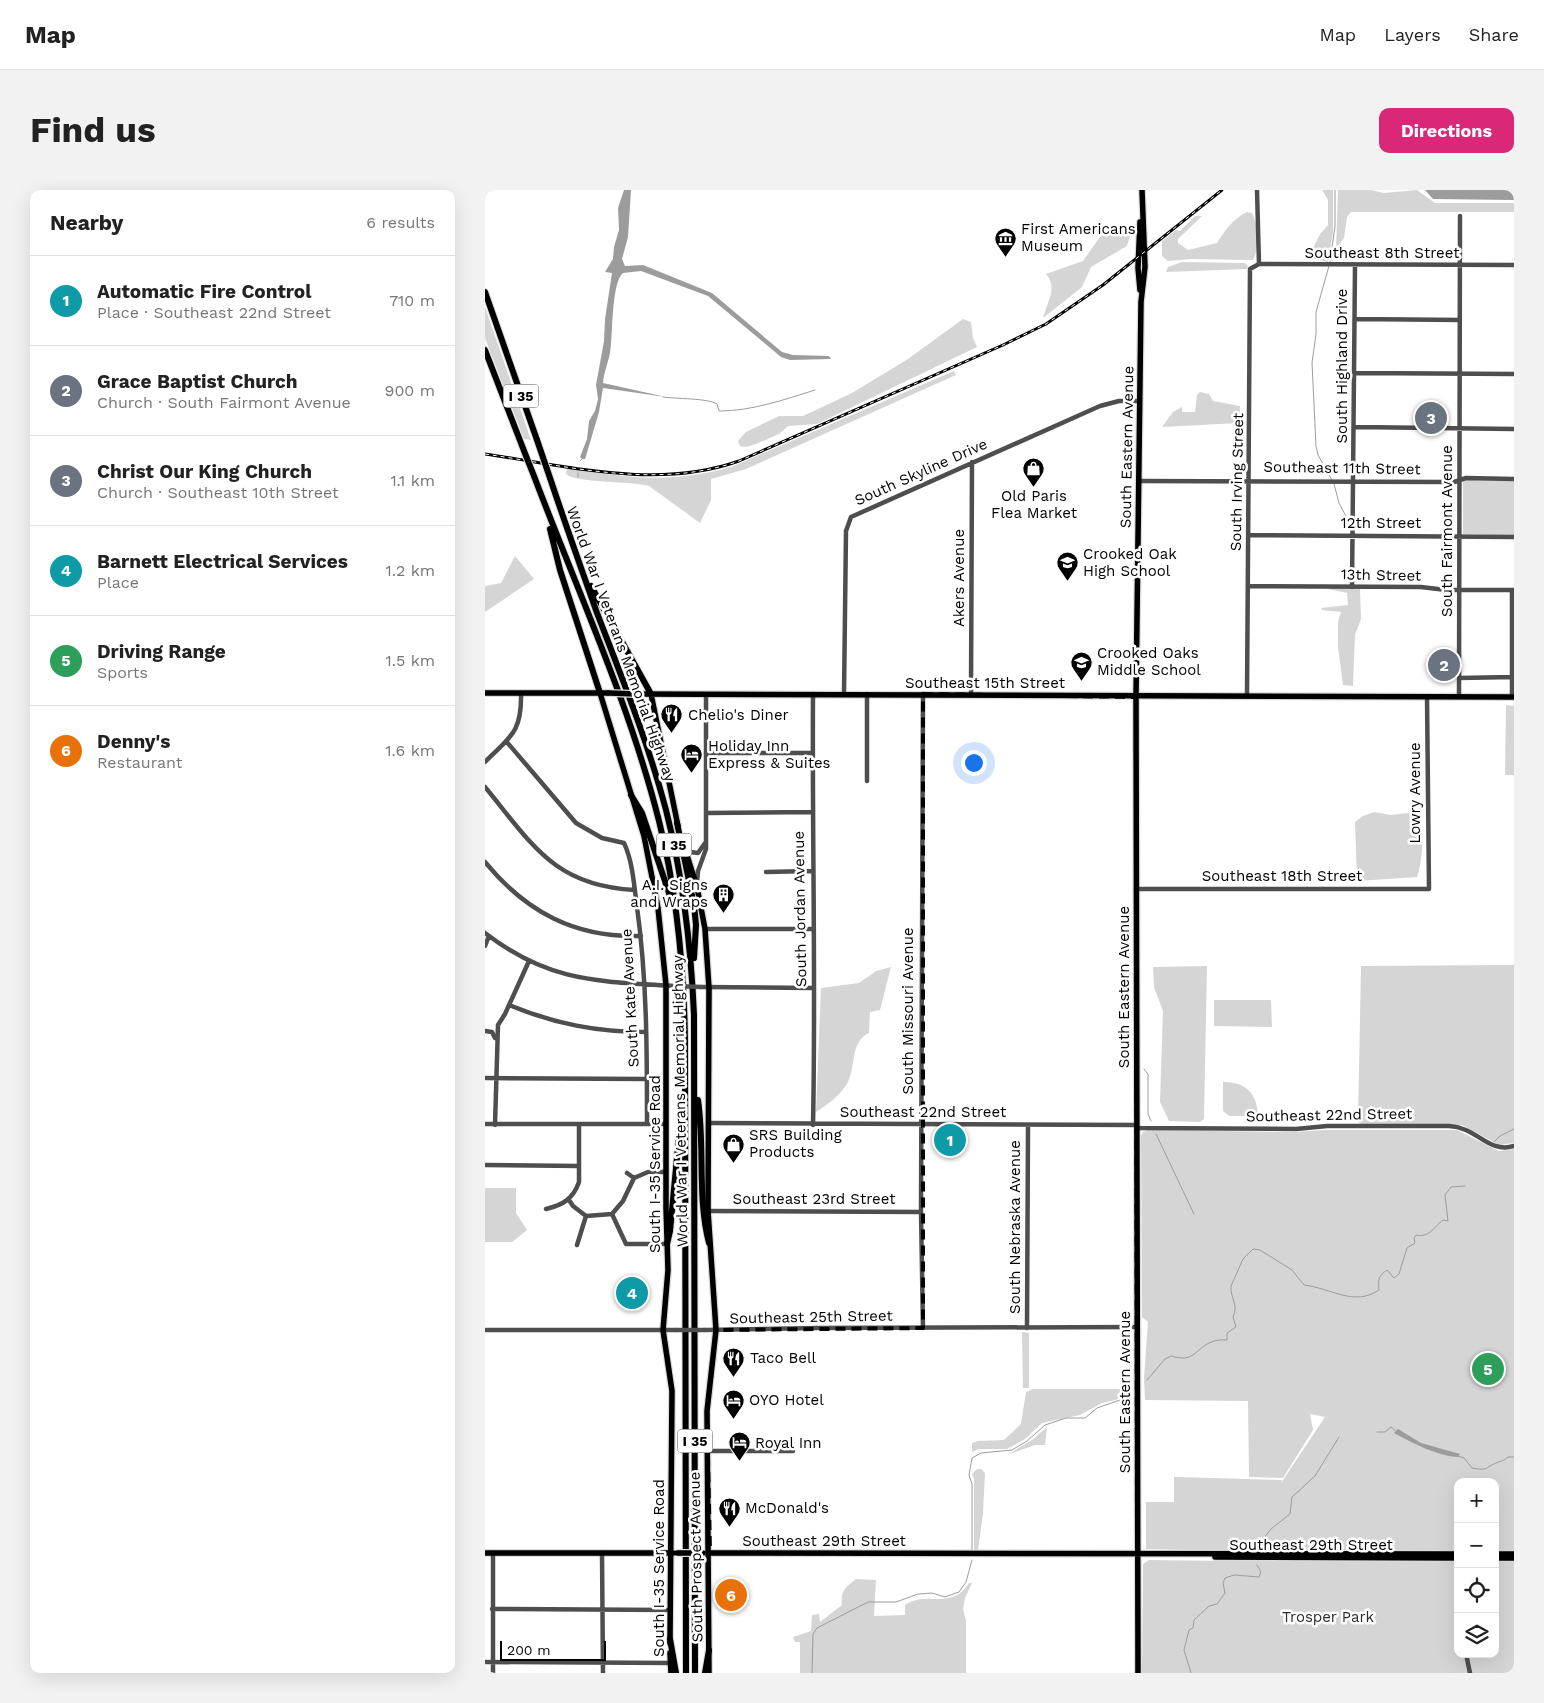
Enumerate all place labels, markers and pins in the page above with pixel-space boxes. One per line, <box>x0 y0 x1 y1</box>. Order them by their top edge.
place label: First Americans Museum <box>1021 220 1136 255</box>
museum icon: First Americans Museum <box>993 226 1017 257</box>
pin: 3 <box>1415 399 1447 437</box>
shop icon: Old Paris Flea Market <box>1022 456 1046 487</box>
place label: Old Paris Flea Market <box>991 487 1078 522</box>
place label: Crooked Oak High School <box>1083 545 1177 580</box>
school or university icon: Crooked Oak High School <box>1055 551 1079 582</box>
place label: Crooked Oaks Middle School <box>1097 644 1201 679</box>
pin: 2 <box>1428 646 1460 684</box>
school or university icon: Crooked Oaks Middle School <box>1069 650 1093 681</box>
restaurant icon: Chelio's Diner <box>660 703 684 734</box>
place label: Chelio's Diner <box>688 706 789 724</box>
place label: Holiday Inn Express & Suites <box>708 737 831 772</box>
hotel icon: Holiday Inn Express & Suites <box>680 743 704 774</box>
place label: A.I. Signs and Wraps <box>630 876 708 911</box>
building icon: A.I. Signs and Wraps <box>712 882 736 913</box>
pin: 1 <box>934 1121 966 1159</box>
place label: SRS Building Products <box>749 1126 842 1161</box>
shop icon: SRS Building Products <box>721 1132 745 1163</box>
pin: 4 <box>616 1274 648 1312</box>
restaurant icon: Taco Bell <box>722 1346 746 1377</box>
place label: Taco Bell <box>750 1349 817 1367</box>
pin: 5 <box>1472 1350 1504 1388</box>
hotel icon: OYO Hotel <box>721 1388 745 1419</box>
place label: OYO Hotel <box>749 1391 824 1409</box>
hotel icon: Royal Inn <box>727 1431 751 1462</box>
place label: Royal Inn <box>755 1434 822 1452</box>
restaurant icon: McDonald's <box>717 1496 741 1527</box>
place label: McDonald's <box>745 1499 829 1517</box>
pin: 6 <box>715 1576 747 1614</box>

